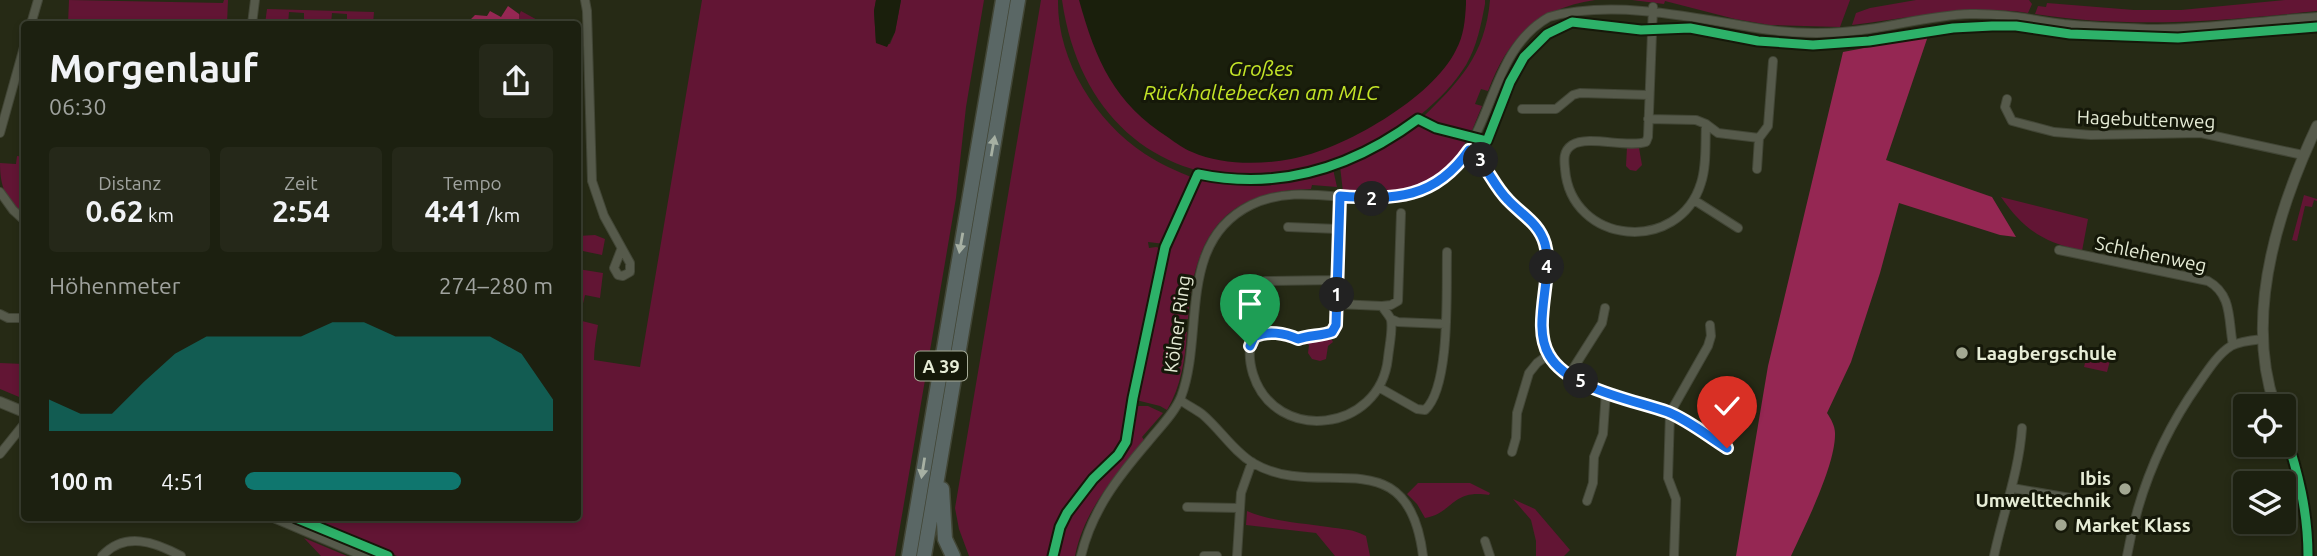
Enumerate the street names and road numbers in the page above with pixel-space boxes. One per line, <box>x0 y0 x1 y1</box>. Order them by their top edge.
street label: Hagebuttenweg <box>2076 106 2216 132</box>
street label: Schlehenweg <box>2093 231 2209 277</box>
street label: Kölner Ring <box>1159 274 1195 374</box>
road number: A 39 <box>915 352 967 380</box>

